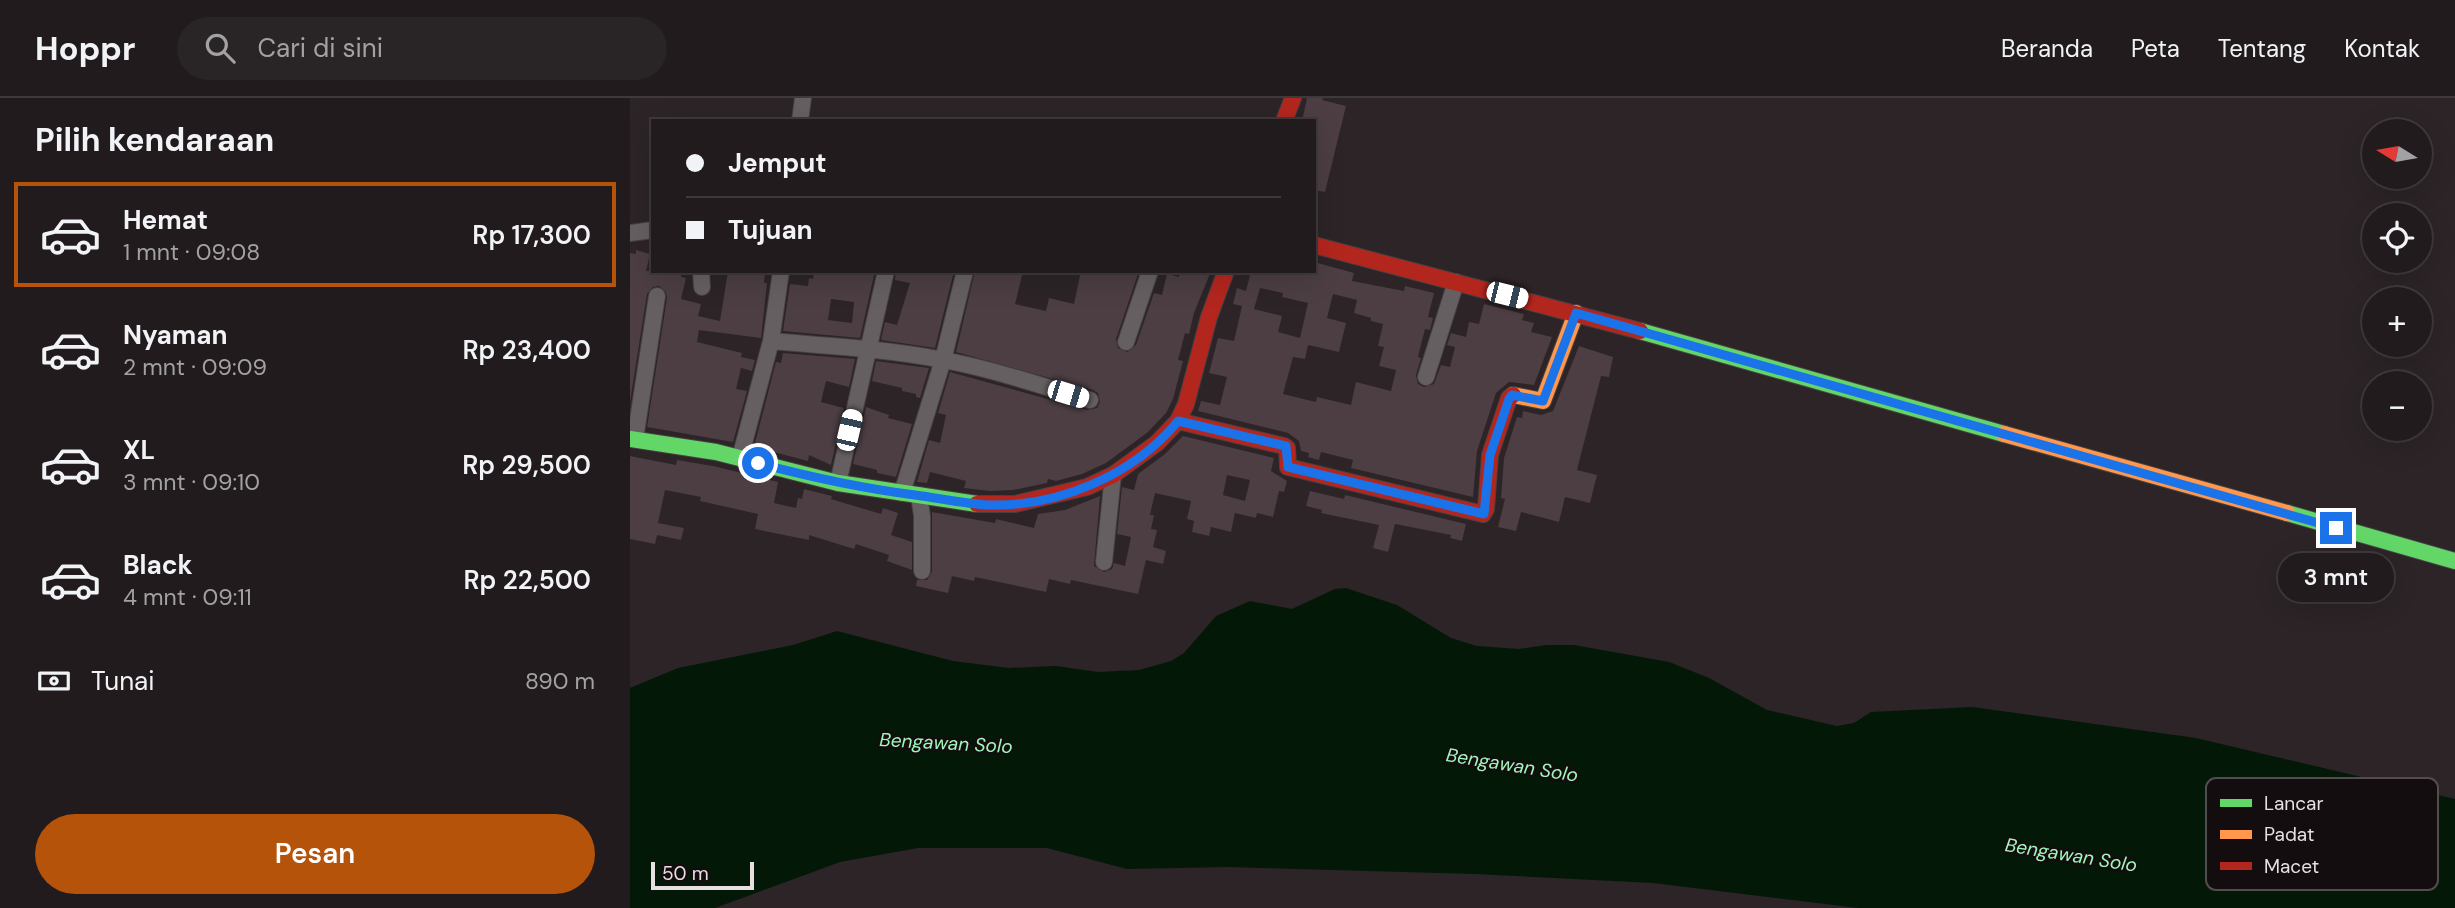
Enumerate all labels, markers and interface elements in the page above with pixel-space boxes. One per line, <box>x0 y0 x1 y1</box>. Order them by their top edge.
search box <box>177 17 667 80</box>
text: Hoppr <box>35 27 135 70</box>
icon: search <box>201 29 239 67</box>
text: Cari di sini <box>257 31 383 65</box>
text: Beranda <box>2001 33 2093 64</box>
text: Peta <box>2131 33 2180 64</box>
text: Tentang <box>2218 33 2306 64</box>
text: Kontak <box>2344 33 2420 64</box>
text: Pilih kendaraan <box>35 119 274 161</box>
north arrow <box>2362 119 2432 189</box>
map controls <box>2362 119 2432 441</box>
text: Jemput <box>728 146 827 180</box>
icon: car <box>39 203 102 266</box>
text: Hemat <box>123 203 208 237</box>
button: locate <box>2362 203 2432 273</box>
text: Tujuan <box>728 213 813 247</box>
text: Rp 17,300 <box>472 218 591 252</box>
text: 1 mnt · 09:08 <box>123 237 260 267</box>
car <box>1485 280 1530 310</box>
button: + <box>2362 287 2432 357</box>
icon: car <box>39 318 102 381</box>
text: Nyaman <box>123 318 228 352</box>
text: Rp 23,400 <box>462 333 591 367</box>
text: 2 mnt · 09:09 <box>123 352 267 382</box>
button: − <box>2362 371 2432 441</box>
car <box>1045 378 1092 410</box>
car <box>835 407 864 453</box>
icon: car <box>39 433 102 496</box>
text: XL <box>123 433 155 467</box>
route start <box>742 447 774 479</box>
text: Rp 29,500 <box>462 448 591 482</box>
text: 3 mnt · 09:10 <box>123 467 260 497</box>
route end <box>2320 512 2352 544</box>
icon: car <box>39 548 102 611</box>
text: Black <box>123 548 193 582</box>
callout: 3 mnt <box>2278 552 2394 602</box>
text: 3 mnt <box>2304 562 2368 592</box>
text: Rp 22,500 <box>463 563 591 597</box>
text: 4 mnt · 09:11 <box>123 582 252 612</box>
icon: cash <box>35 662 73 700</box>
text: Tunai <box>91 664 155 698</box>
text: 890 m <box>525 666 595 696</box>
water label: Bengawan Solo <box>879 727 1013 759</box>
water label: Bengawan Solo <box>1444 742 1580 788</box>
legend <box>2206 778 2438 890</box>
text: Lancar <box>2264 791 2324 816</box>
button: Pesan <box>35 814 595 894</box>
text: Padat <box>2264 822 2314 847</box>
water label: Bengawan Solo <box>2003 832 2139 878</box>
text: Macet <box>2264 854 2319 879</box>
scale bar <box>651 859 754 891</box>
text: 50 m <box>662 861 709 886</box>

